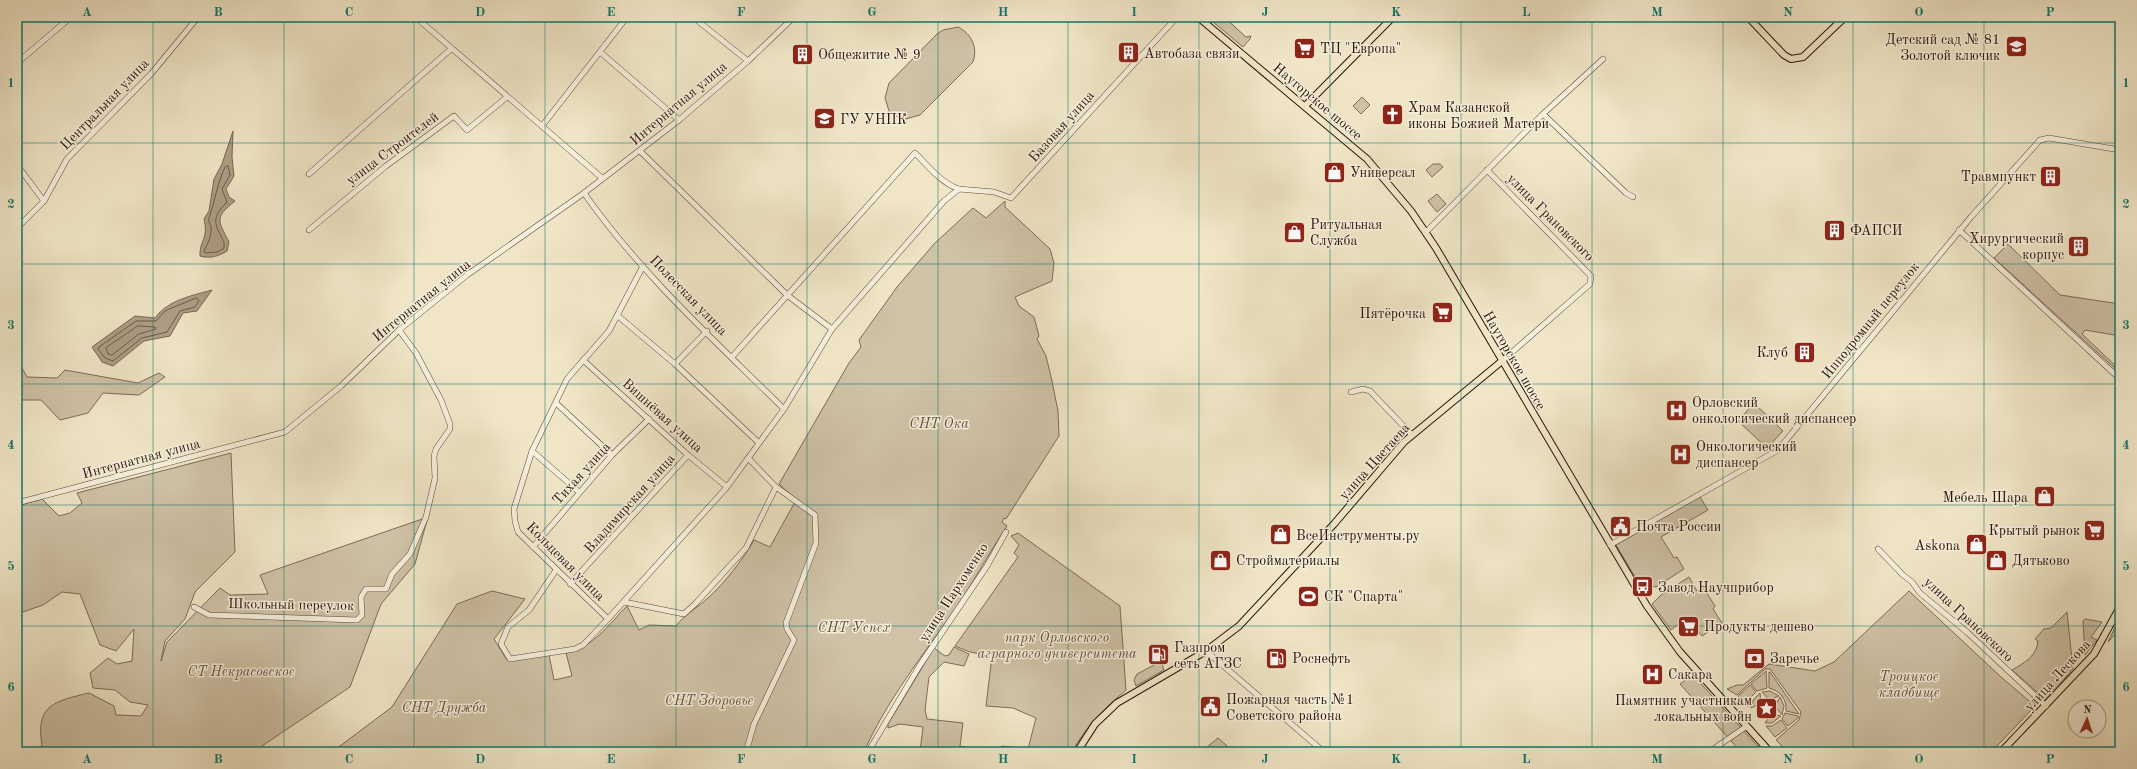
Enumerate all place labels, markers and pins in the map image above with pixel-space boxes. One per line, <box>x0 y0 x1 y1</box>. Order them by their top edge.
place label: Детский сад № 81 Золотой ключик <box>1886 33 2000 63</box>
school or university icon: Детский сад № 81 Золотой ключик <box>2003 34 2029 60</box>
supermarket icon: ТЦ "Европа" <box>1291 35 1317 61</box>
building icon: Автобаза связи <box>1116 40 1142 66</box>
building icon: Общежитие № 9 <box>790 41 816 67</box>
place label: ТЦ "Европа" <box>1320 42 1401 56</box>
place label: Автобаза связи <box>1144 47 1239 61</box>
place label: Общежитие № 9 <box>818 48 921 62</box>
place label: Храм Казанской иконы Божией Матери <box>1408 101 1549 131</box>
church icon: Храм Казанской иконы Божией Матери <box>1379 102 1405 128</box>
school or university icon: ГУ УНПК <box>811 106 837 132</box>
place label: ГУ УНПК <box>840 113 907 127</box>
shop icon: Универсал <box>1321 159 1347 185</box>
building icon: Травмпункт <box>2038 163 2064 189</box>
place label: Универсал <box>1350 166 1415 180</box>
place label: Травмпункт <box>1961 170 2036 184</box>
building icon: ФАПСИ <box>1821 217 1847 243</box>
place label: Ритуальная Служба <box>1310 218 1382 248</box>
shop icon: Ритуальная Служба <box>1282 219 1308 245</box>
place label: ФАПСИ <box>1850 224 1903 238</box>
place label: Хирургический корпус <box>1969 232 2064 262</box>
building icon: Хирургический корпус <box>2066 233 2092 259</box>
supermarket icon: Пятёрочка <box>1429 300 1455 326</box>
place label: Пятёрочка <box>1360 307 1426 321</box>
building icon: Клуб <box>1791 339 1817 365</box>
place label: Клуб <box>1756 346 1788 360</box>
place label: Орловский онкологический диспансер <box>1692 396 1856 426</box>
hospital icon: Орловский онкологический диспансер <box>1664 397 1690 423</box>
place label: Онкологический диспансер <box>1696 440 1797 470</box>
hospital icon: Онкологический диспансер <box>1667 441 1693 467</box>
shop icon: Мебель Шара <box>2031 484 2057 510</box>
place label: Мебель Шара <box>1942 491 2028 505</box>
public building icon: Почта России <box>1608 513 1634 539</box>
supermarket icon: Крытый рынок <box>2082 517 2108 543</box>
place label: Почта России <box>1636 520 1721 534</box>
shop icon: ВсеИнструменты.ру <box>1267 522 1293 548</box>
place label: Крытый рынок <box>1989 524 2080 538</box>
place label: ВсеИнструменты.ру <box>1296 529 1421 543</box>
shop icon: Askona <box>1963 532 1989 558</box>
place label: Askona <box>1915 539 1960 553</box>
shop icon: Стройматериалы <box>1208 547 1234 573</box>
shop icon: Дятьково <box>1983 547 2009 573</box>
place label: Стройматериалы <box>1236 554 1340 568</box>
place label: Дятьково <box>2012 554 2070 568</box>
bus stop icon: Завод Научприбор <box>1629 574 1655 600</box>
place label: Завод Научприбор <box>1658 581 1774 595</box>
sports icon: СК "Спарта" <box>1296 583 1322 609</box>
place label: СК "Спарта" <box>1324 590 1403 604</box>
supermarket icon: Продукты дешево <box>1675 613 1701 639</box>
place label: Продукты дешево <box>1704 620 1814 634</box>
place label: Газпром сеть АГЗС <box>1174 641 1242 671</box>
fuel station icon: Газпром сеть АГЗС <box>1146 642 1172 668</box>
fuel station icon: Роснефть <box>1263 645 1289 671</box>
bank icon: Заречье <box>1741 645 1767 671</box>
place label: Роснефть <box>1292 652 1351 667</box>
place label: Заречье <box>1770 652 1819 666</box>
hospital icon: Сакара <box>1639 661 1665 687</box>
place label: Сакара <box>1668 668 1712 682</box>
place label: Пожарная часть №1 Советского района <box>1226 693 1354 723</box>
public building icon: Пожарная часть №1 Советского района <box>1198 694 1224 720</box>
place label: Памятник участникам локальных войн <box>1615 694 1752 724</box>
place icon: Памятник участникам локальных войн <box>1754 695 1780 721</box>

